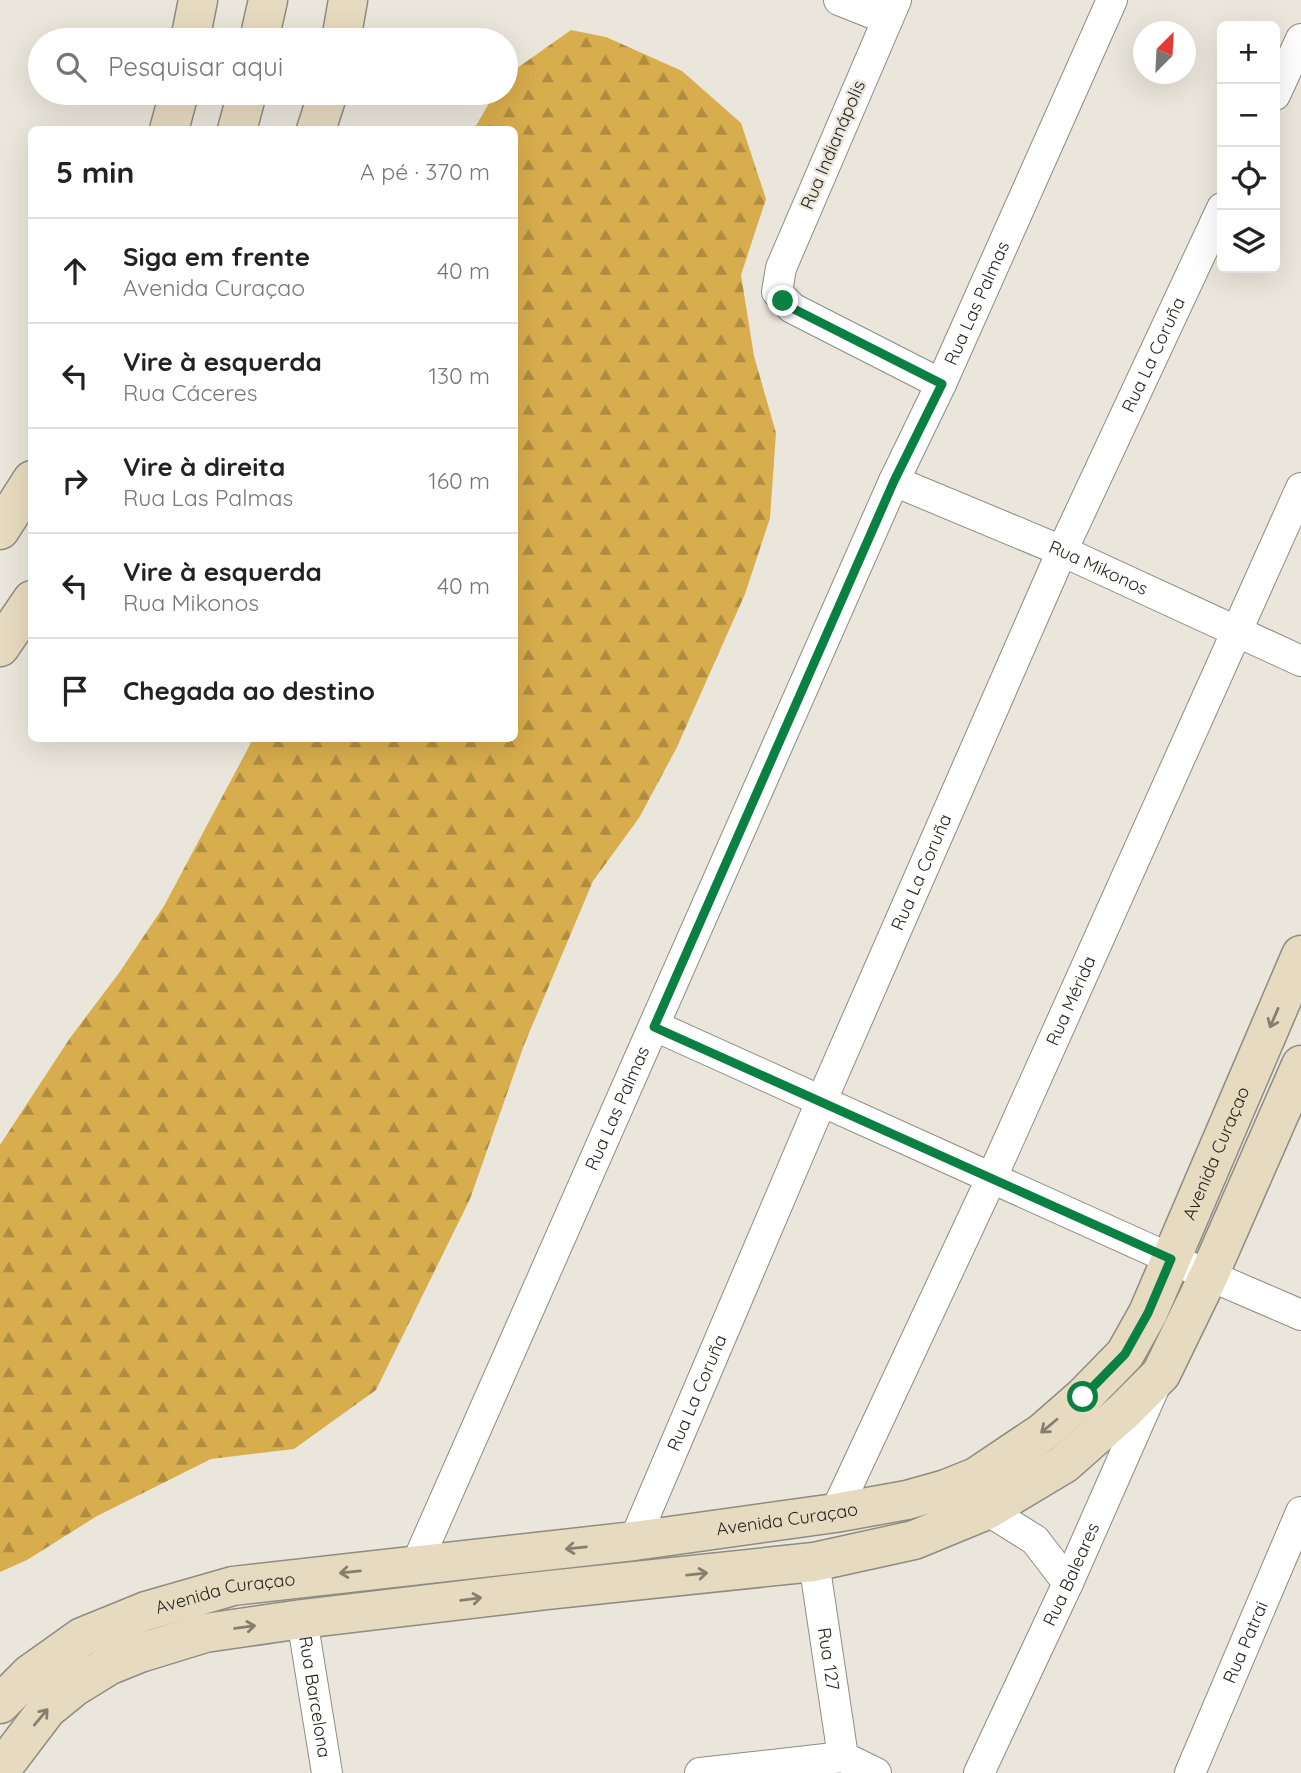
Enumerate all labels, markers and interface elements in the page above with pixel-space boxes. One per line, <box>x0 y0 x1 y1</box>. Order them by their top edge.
north arrow <box>1133 21 1196 84</box>
map controls <box>1217 21 1280 273</box>
button: + <box>1217 21 1280 84</box>
search box <box>28 28 518 105</box>
icon: search <box>52 48 90 86</box>
text: Pesquisar aqui <box>108 50 283 83</box>
street label: Rua Indianápolis <box>795 77 870 213</box>
button: − <box>1217 84 1280 147</box>
button: locate <box>1217 147 1280 210</box>
text: 5 min <box>56 153 134 191</box>
text: A pé · 370 m <box>360 157 490 186</box>
button: layers <box>1217 210 1280 273</box>
street label: Rua Las Palmas <box>939 237 1014 369</box>
text: Siga em frente <box>123 240 310 273</box>
icon: ahead <box>56 252 94 290</box>
text: 40 m <box>437 256 490 285</box>
text: Avenida Curaçao <box>123 273 305 302</box>
route end <box>767 285 798 316</box>
street label: Rua La Coruña <box>1116 293 1190 416</box>
text: Vire à esquerda <box>123 345 322 378</box>
icon: left <box>56 357 94 395</box>
text: 130 m <box>428 361 490 390</box>
text: Rua Cáceres <box>123 378 257 407</box>
text: Vire à direita <box>123 450 285 483</box>
icon: right <box>56 462 94 500</box>
text: 160 m <box>428 466 490 495</box>
text: Rua Las Palmas <box>123 483 293 512</box>
street label: Rua Mikonos <box>1046 535 1152 600</box>
text: Vire à esquerda <box>123 555 322 588</box>
icon: left <box>56 567 94 605</box>
text: 40 m <box>437 571 490 600</box>
text: Rua Mikonos <box>123 588 259 617</box>
icon: arrive <box>56 672 94 710</box>
text: Chegada ao destino <box>123 674 375 707</box>
street label: Rua La Coruña <box>886 810 957 934</box>
street label: Rua Mérida <box>1041 952 1101 1049</box>
one-way arrow <box>1267 1007 1280 1028</box>
street label: Rua Las Palmas <box>579 1043 654 1174</box>
street label: Avenida Curaçao <box>1177 1083 1254 1223</box>
street label: Rua La Coruña <box>662 1331 732 1454</box>
route start <box>1067 1381 1098 1412</box>
one-way arrow <box>1041 1418 1059 1434</box>
street label: Avenida Curaçao <box>715 1497 860 1540</box>
street label: Rua Baleares <box>1038 1519 1104 1630</box>
one-way arrow <box>565 1542 588 1555</box>
one-way arrow <box>339 1566 361 1579</box>
street label: Avenida Curaçao <box>153 1567 296 1619</box>
one-way arrow <box>685 1568 708 1581</box>
one-way arrow <box>459 1592 482 1605</box>
street label: Rua Patrai <box>1217 1598 1273 1687</box>
one-way arrow <box>233 1620 256 1633</box>
street label: Rua 127 <box>813 1626 845 1692</box>
street label: Rua Barcelona <box>294 1634 336 1759</box>
one-way arrow <box>33 1708 49 1726</box>

